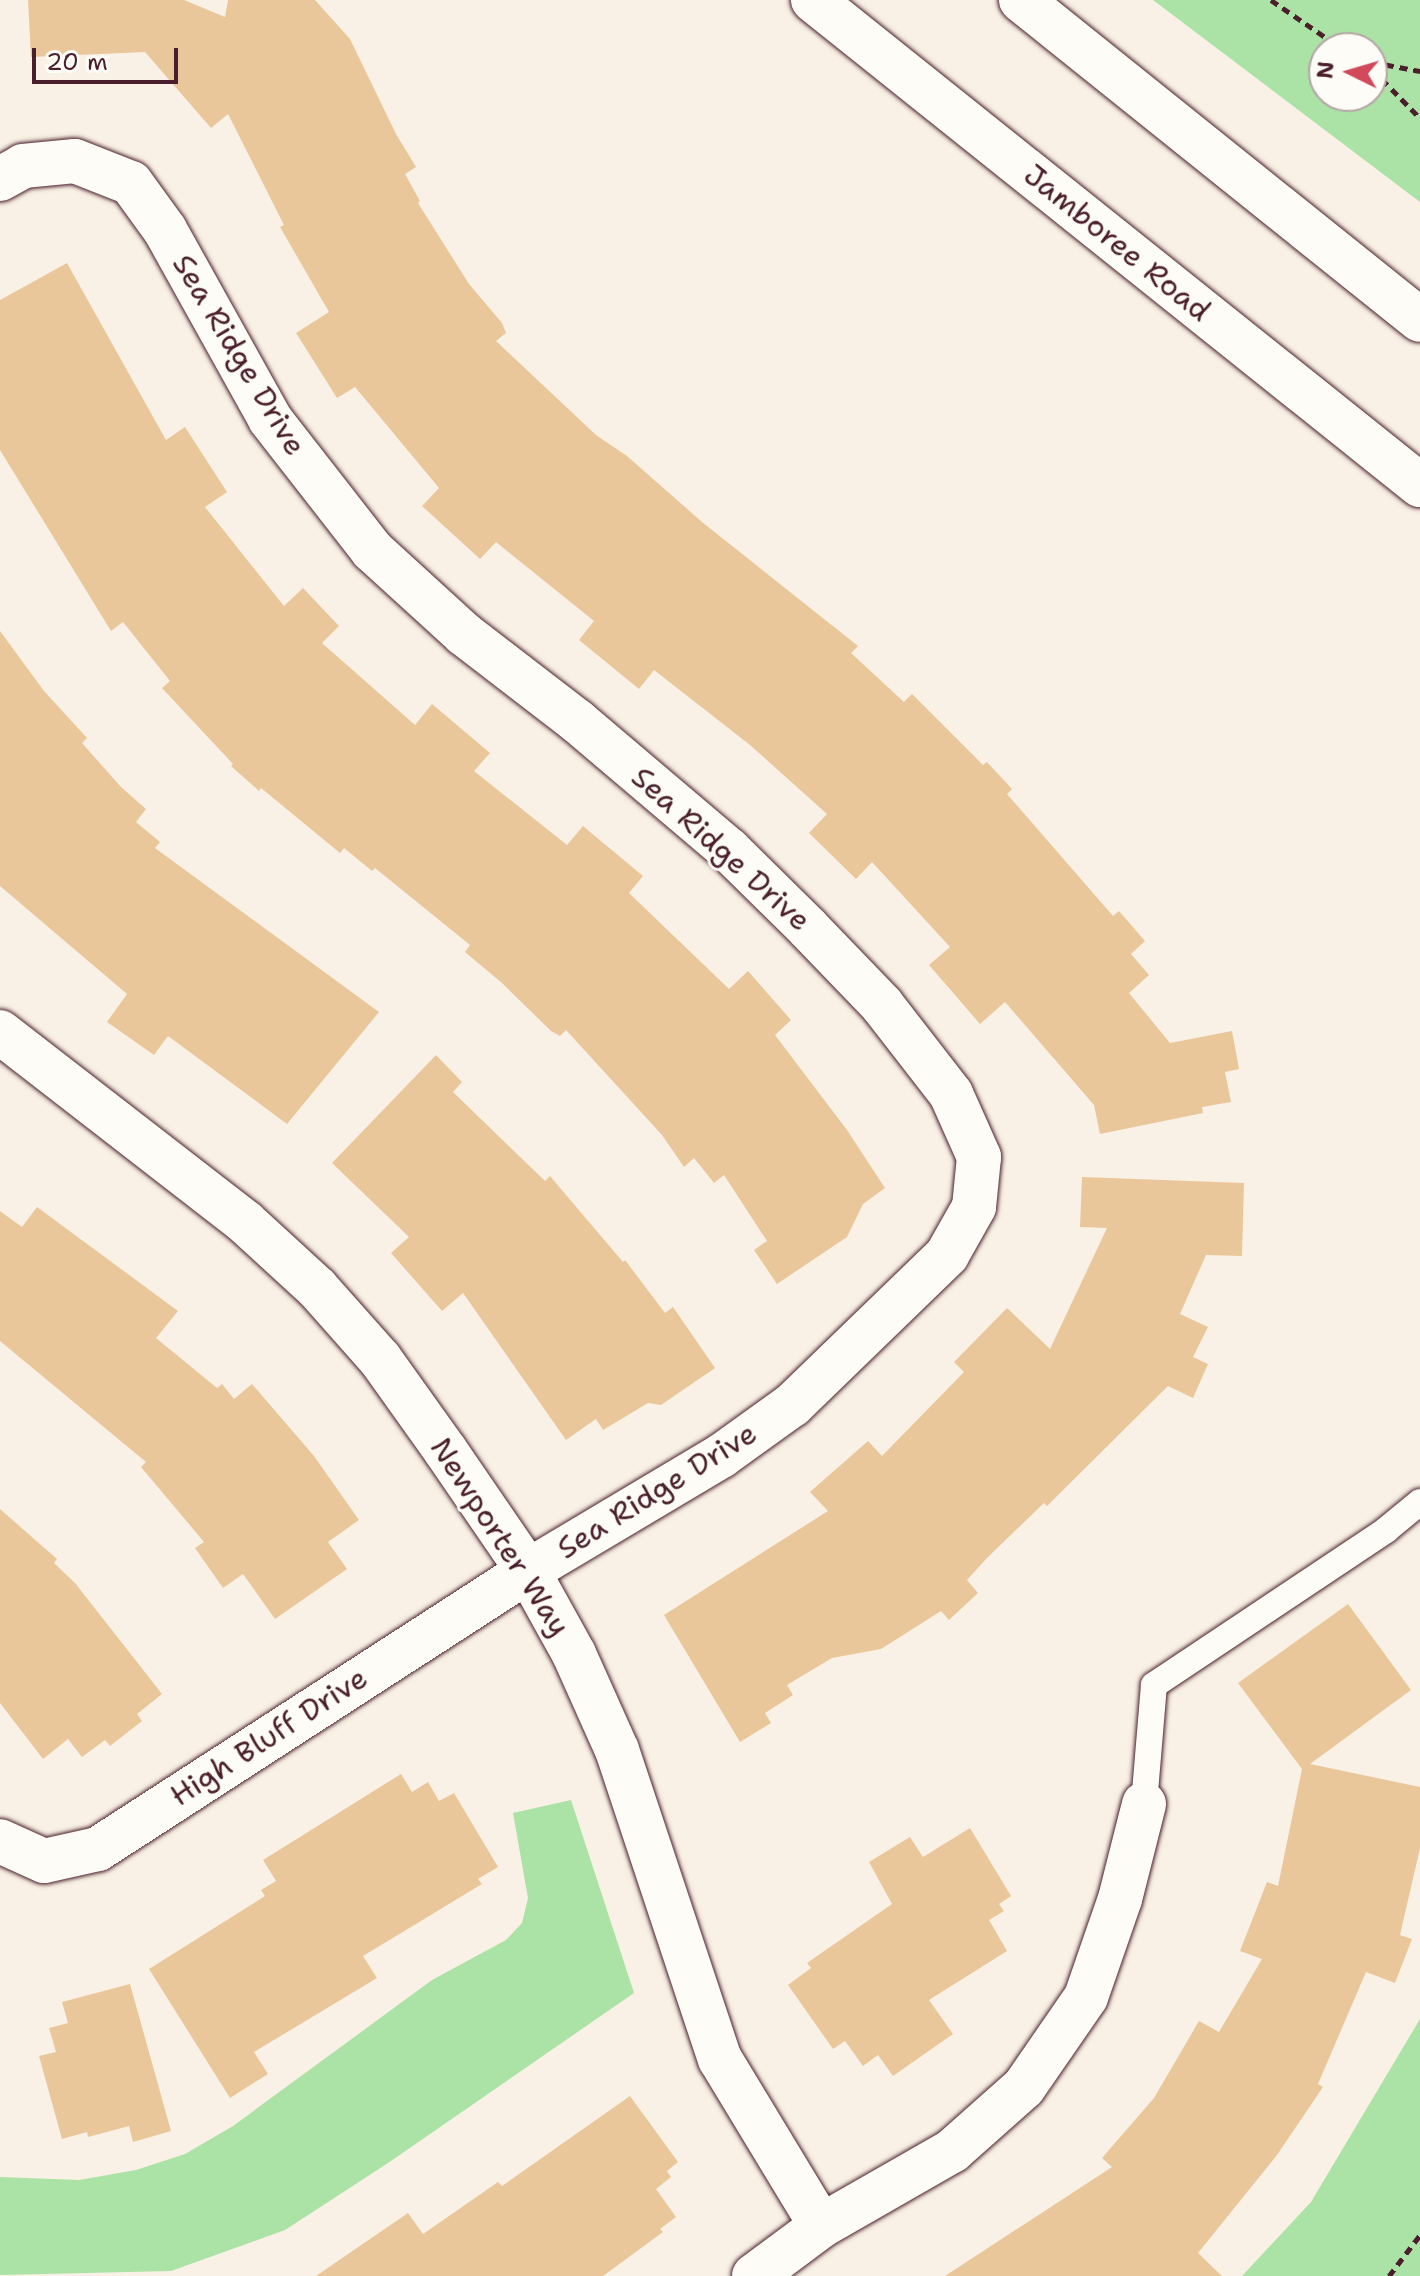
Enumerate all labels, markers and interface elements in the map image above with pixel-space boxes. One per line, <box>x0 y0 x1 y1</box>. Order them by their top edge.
scale bar <box>36 32 182 82</box>
north arrow <box>1308 32 1388 112</box>
text: 20 m <box>46 46 108 78</box>
text: N <box>1310 60 1341 80</box>
street label: Jamboree Road <box>1016 157 1218 329</box>
street label: Sea Ridge Drive <box>165 248 313 462</box>
street label: Sea Ridge Drive <box>624 759 818 939</box>
street label: Sea Ridge Drive <box>551 1415 763 1567</box>
street label: Newporter Way <box>422 1431 578 1643</box>
street label: High Bluff Drive <box>164 1660 374 1814</box>

